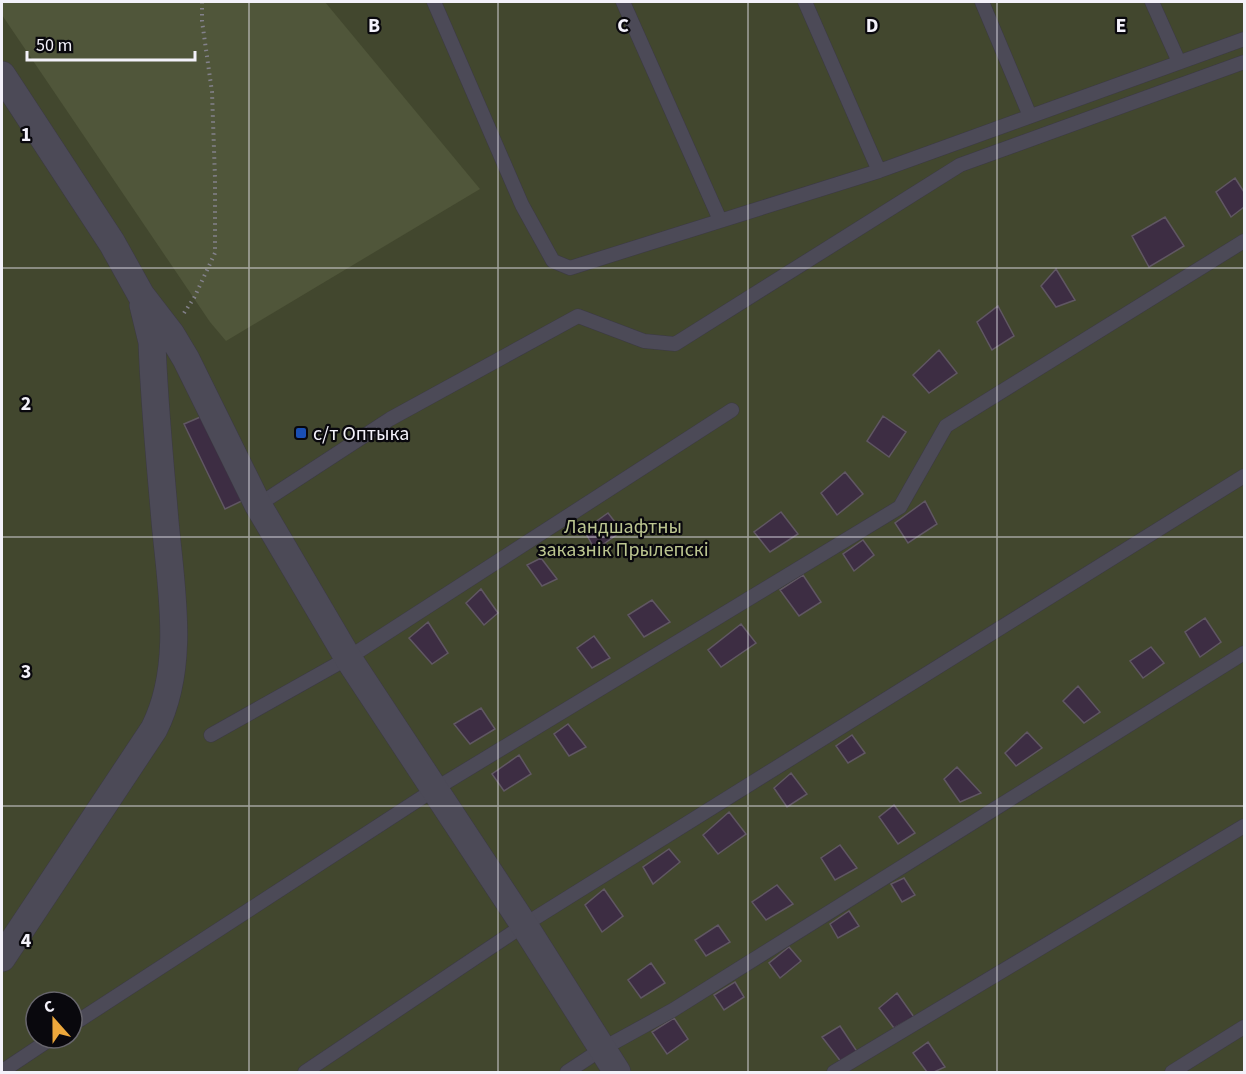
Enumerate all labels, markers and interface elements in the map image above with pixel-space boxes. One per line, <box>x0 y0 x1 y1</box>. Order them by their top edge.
text: B <box>368 12 380 40</box>
text: C <box>617 12 629 40</box>
text: D <box>866 12 878 40</box>
text: E <box>1116 12 1126 40</box>
scale bar <box>27 24 195 62</box>
text: 50 m <box>36 33 72 58</box>
text: 1 <box>21 121 31 149</box>
text: 2 <box>21 390 31 418</box>
place label: с/т Оптыка <box>313 420 409 448</box>
marker: с/т Оптыка <box>294 426 308 440</box>
park label: Ландшафтны заказнік Прылепскі <box>537 513 709 564</box>
text: 3 <box>21 658 31 686</box>
text: 4 <box>21 927 32 955</box>
north arrow <box>24 990 84 1050</box>
text: С <box>41 995 57 1019</box>

